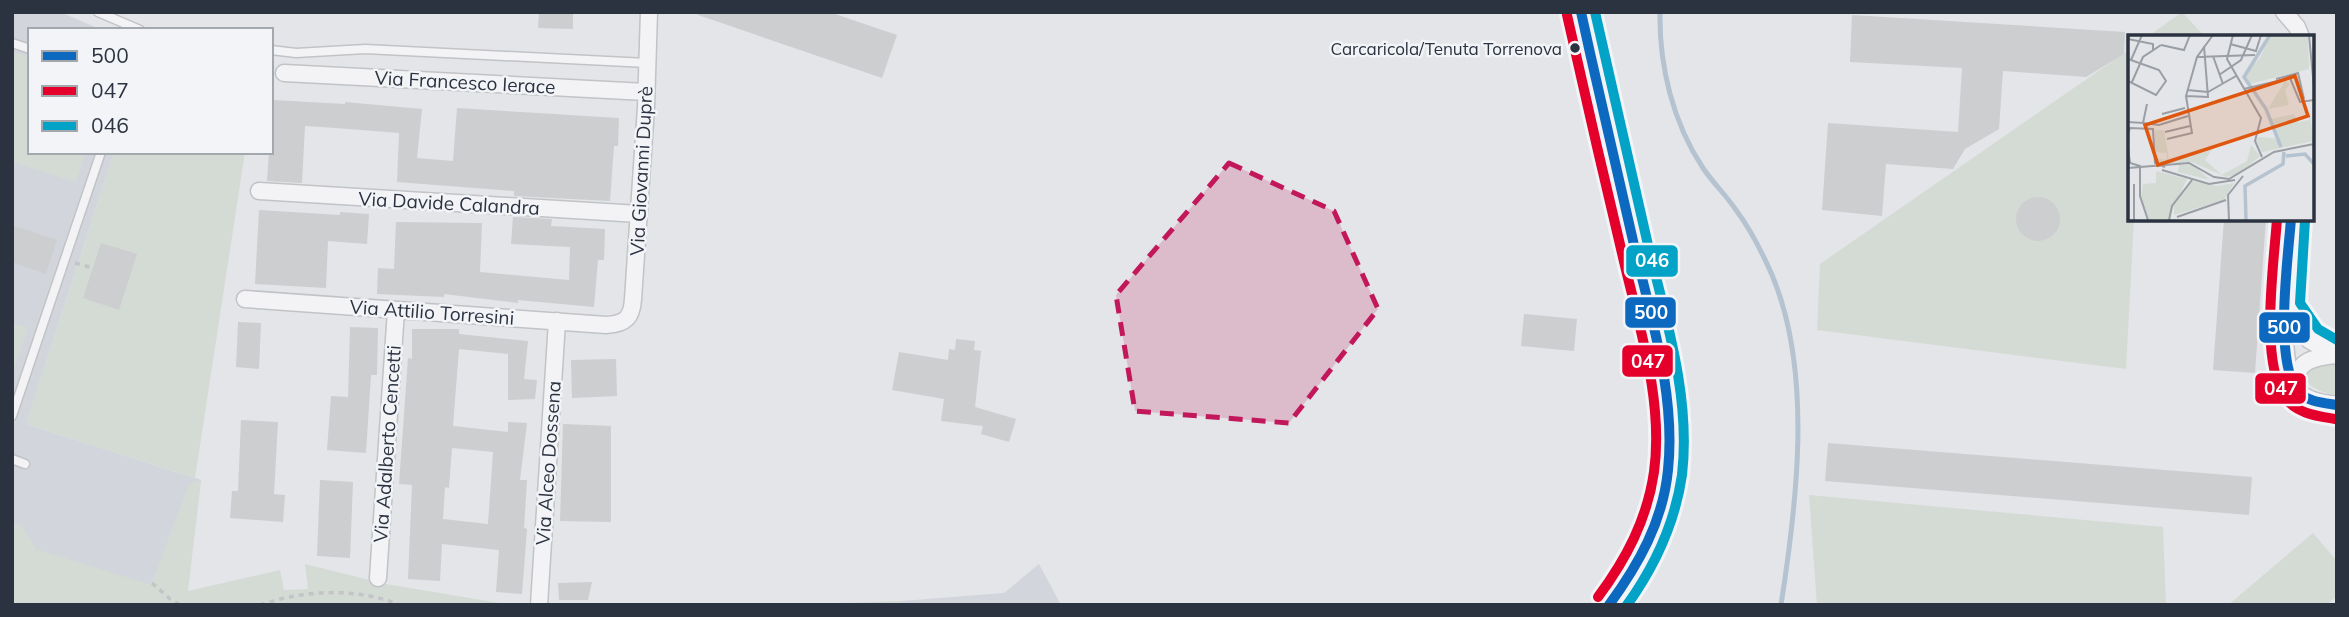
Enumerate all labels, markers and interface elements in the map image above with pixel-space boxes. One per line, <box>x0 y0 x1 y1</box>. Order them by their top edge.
legend <box>28 28 273 154</box>
inset map <box>2128 35 2314 220</box>
place label: Carcaricola/Tenuta Torrenova <box>1331 38 1562 59</box>
marker: Carcaricola/Tenuta Torrenova <box>1568 41 1582 55</box>
text: 500 <box>91 42 129 68</box>
street label: Via Francesco Ierace <box>374 65 556 99</box>
text: 047 <box>91 77 129 103</box>
street label: Via Giovanni Duprè <box>625 85 657 257</box>
text: 046 <box>91 112 129 138</box>
street label: Via Davide Calandra <box>358 186 540 220</box>
line badge: 046 <box>1625 244 1679 278</box>
text: 046 <box>1635 248 1669 272</box>
street label: Via Attilio Torresini <box>349 294 515 330</box>
line badge: 500 <box>1624 296 1677 329</box>
text: 500 <box>1634 300 1668 324</box>
line badge: 500 <box>2258 311 2311 344</box>
text: 500 <box>2267 315 2301 339</box>
line badge: 047 <box>1621 344 1674 378</box>
street label: Via Adalberto Cencetti <box>368 345 406 543</box>
text: 047 <box>1631 349 1665 373</box>
line badge: 047 <box>2254 372 2307 405</box>
text: 047 <box>2264 376 2298 400</box>
street label: Via Alceo Dossena <box>530 380 566 546</box>

